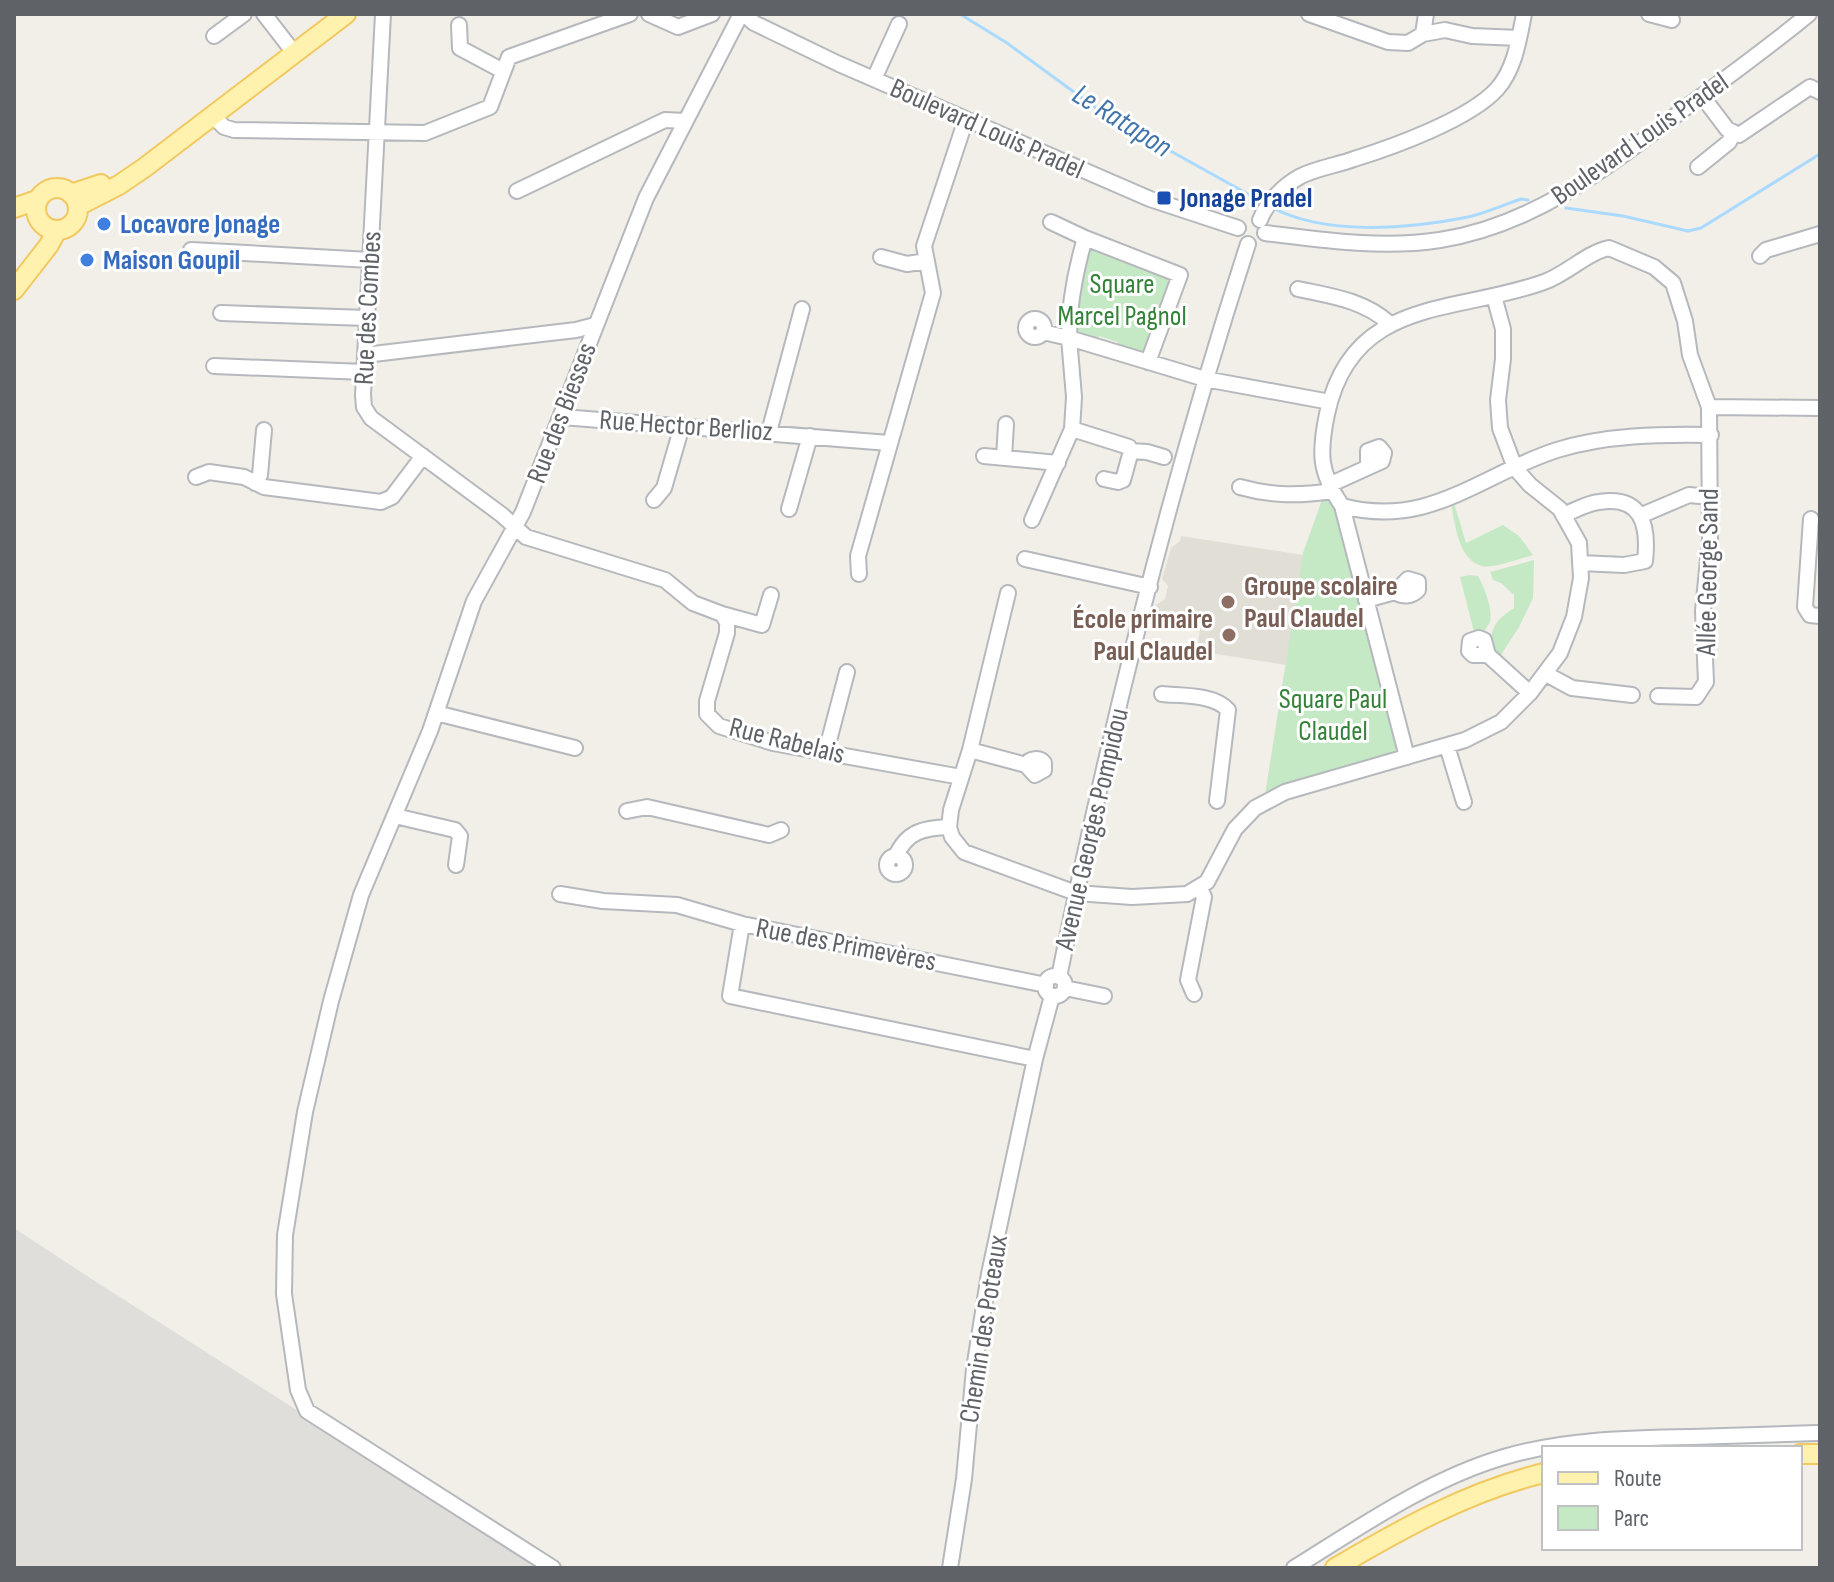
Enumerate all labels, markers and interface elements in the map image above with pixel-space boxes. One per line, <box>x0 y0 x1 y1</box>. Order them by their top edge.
street label: Boulevard Louis Pradel <box>1545 66 1735 212</box>
street label: Boulevard Louis Pradel <box>885 72 1089 186</box>
water label: Le Ratapon <box>1066 77 1178 165</box>
place label: Jonage Pradel <box>1179 182 1313 215</box>
marker: Jonage Pradel <box>1155 189 1173 207</box>
place label: Locavore Jonage <box>120 208 280 241</box>
marker: Locavore Jonage <box>95 215 113 233</box>
street label: Rue des Combes <box>348 230 388 386</box>
place label: Maison Goupil <box>103 244 240 277</box>
marker: Maison Goupil <box>78 251 96 269</box>
park label: Square Marcel Pagnol <box>1057 268 1187 333</box>
street label: Rue des Biesses <box>520 338 604 488</box>
street label: Rue Hector Berlioz <box>598 403 774 449</box>
street label: Allée George Sand <box>1690 488 1726 657</box>
place label: Groupe scolaire Paul Claudel <box>1244 570 1398 635</box>
marker: Groupe scolaire Paul Claudel <box>1219 593 1237 611</box>
place label: École primaire Paul Claudel <box>1073 603 1213 668</box>
marker: École primaire Paul Claudel <box>1220 626 1238 644</box>
park label: Square Paul Claudel <box>1279 683 1387 748</box>
street label: Avenue Georges Pompidou <box>1048 705 1136 954</box>
street label: Rue Rabelais <box>726 711 848 771</box>
street label: Rue des Primevères <box>753 911 939 979</box>
street label: Chemin des Poteaux <box>953 1232 1015 1425</box>
legend <box>1542 1446 1802 1550</box>
text: Route <box>1614 1464 1662 1493</box>
text: Parc <box>1614 1504 1649 1533</box>

